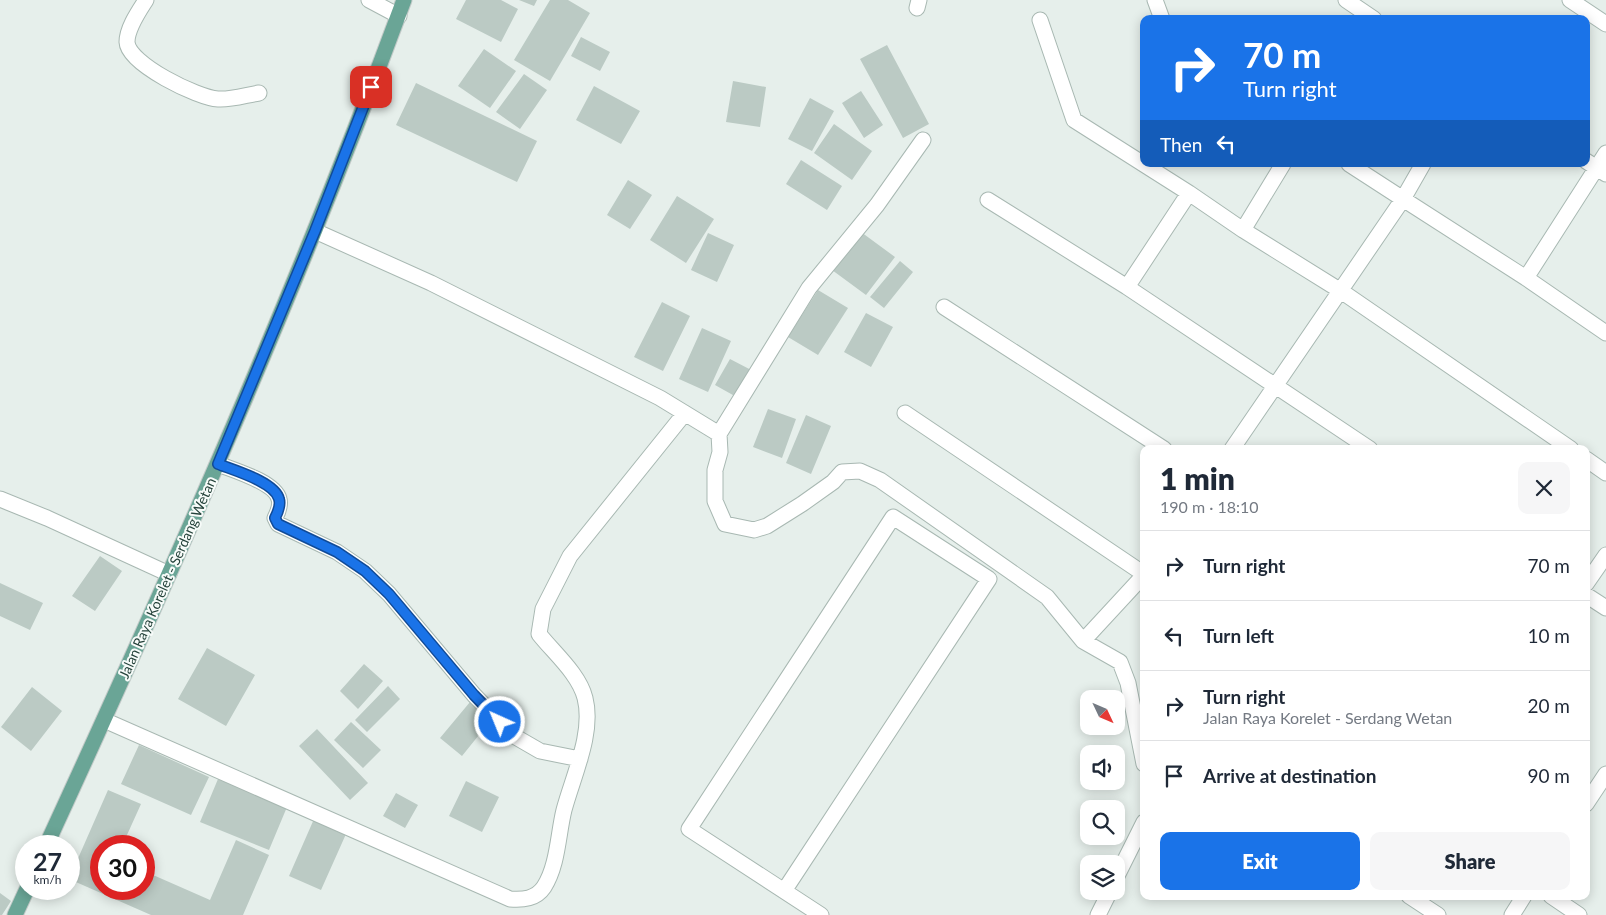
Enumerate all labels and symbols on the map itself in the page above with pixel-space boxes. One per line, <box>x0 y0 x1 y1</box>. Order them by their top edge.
pin <box>350 66 392 108</box>
street label: Jalan Raya Korelet - Serdang Wetan <box>115 475 219 681</box>
north arrow <box>1080 690 1125 735</box>
position arrow <box>473 695 525 747</box>
speed limit sign: 30 <box>90 835 155 900</box>

